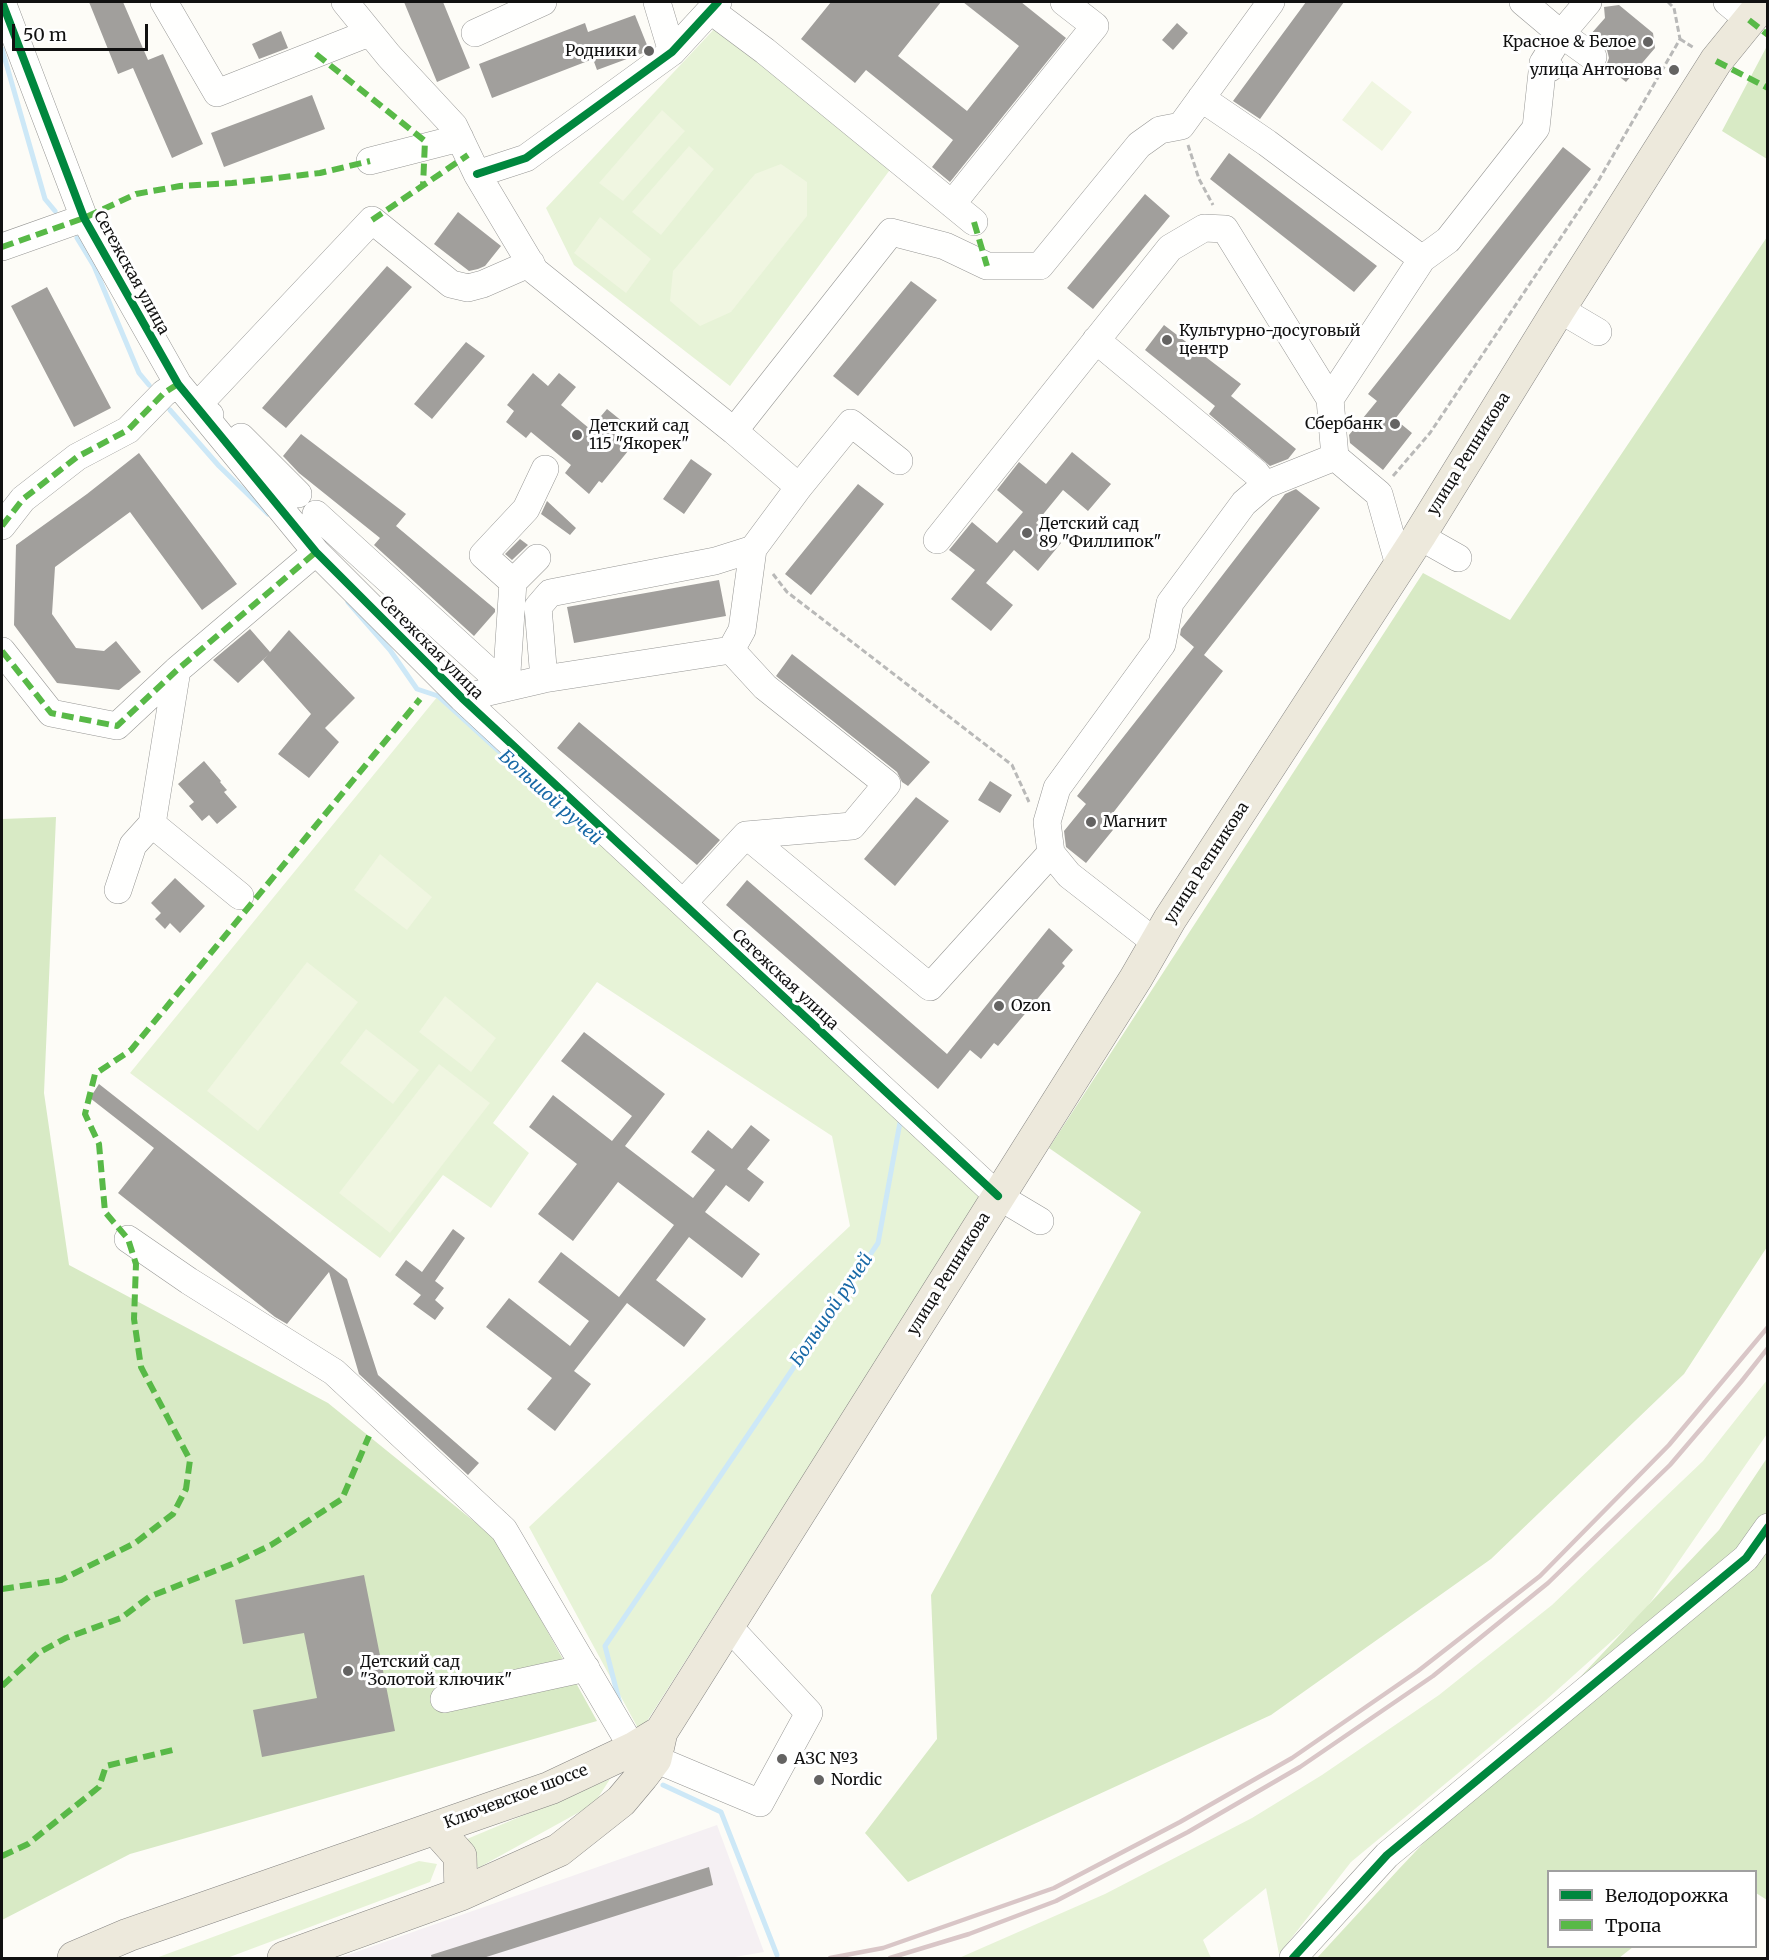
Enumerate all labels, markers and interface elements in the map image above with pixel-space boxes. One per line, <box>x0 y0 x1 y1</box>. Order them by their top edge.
scale bar <box>15 12 152 50</box>
text: 50 m <box>23 23 67 46</box>
place label: Красное & Белое <box>1502 32 1636 52</box>
marker: Красное & Белое <box>1641 35 1655 49</box>
place label: Родники <box>565 41 637 61</box>
marker: Родники <box>642 44 656 58</box>
place label: улица Антонова <box>1530 60 1662 80</box>
marker: улица Антонова <box>1667 63 1681 77</box>
street label: Сегежская улица <box>89 208 173 338</box>
place label: Культурно-досуговый центр <box>1179 321 1361 359</box>
marker: Культурно-досуговый центр <box>1160 333 1174 347</box>
street label: улица Репникова <box>1423 389 1515 519</box>
place label: Сбербанк <box>1305 414 1383 434</box>
place label: Детский сад 115 "Якорек" <box>589 416 689 454</box>
marker: Сбербанк <box>1388 417 1402 431</box>
marker: Детский сад 115 "Якорек" <box>570 428 584 442</box>
place label: Детский сад 89 "Филлипок" <box>1039 514 1162 552</box>
marker: Детский сад 89 "Филлипок" <box>1020 526 1034 540</box>
street label: Сегежская улица <box>375 592 487 704</box>
water label: Большой ручей <box>494 746 606 850</box>
street label: улица Репникова <box>1161 799 1253 927</box>
place label: Магнит <box>1103 812 1167 832</box>
marker: Магнит <box>1084 815 1098 829</box>
street label: Сегежская улица <box>728 926 842 1034</box>
place label: Ozon <box>1011 996 1051 1016</box>
marker: Ozon <box>992 999 1006 1013</box>
street label: улица Репникова <box>903 1209 995 1339</box>
water label: Большой ручей <box>786 1249 878 1371</box>
place label: Детский сад "Золотой ключик" <box>360 1652 512 1690</box>
marker: Детский сад "Золотой ключик" <box>341 1664 355 1678</box>
place label: АЗС №3 <box>794 1749 858 1769</box>
marker: АЗС №3 <box>775 1752 789 1766</box>
street label: Ключевское шоссе <box>441 1761 591 1833</box>
place label: Nordic <box>831 1770 882 1790</box>
marker: Nordic <box>812 1773 826 1787</box>
legend <box>1547 1870 1757 1948</box>
text: Велодорожка <box>1605 1884 1728 1907</box>
text: Тропа <box>1605 1914 1661 1937</box>

